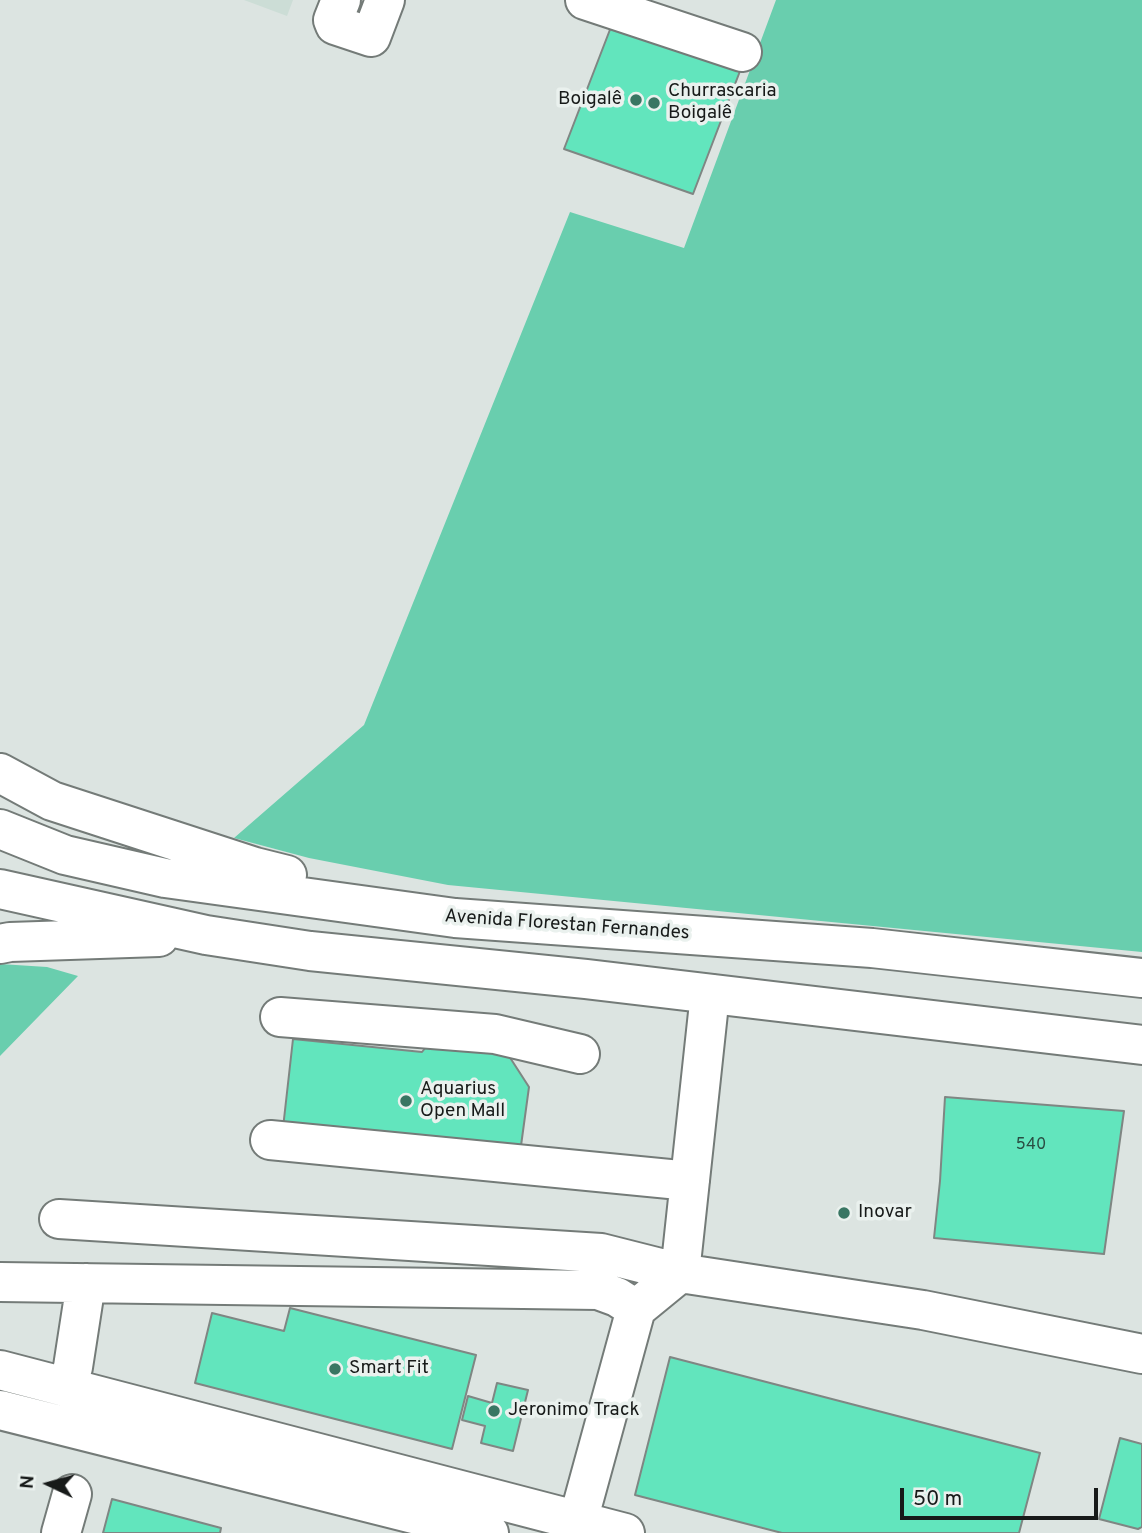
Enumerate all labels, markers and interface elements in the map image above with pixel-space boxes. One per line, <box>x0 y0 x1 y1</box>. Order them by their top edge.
place label: Churrascaria Boigalê <box>668 81 777 125</box>
place label: Boigalê <box>558 89 622 111</box>
marker: Boigalê <box>628 92 644 108</box>
marker: Churrascaria Boigalê <box>646 95 662 111</box>
street label: Avenida Florestan Fernandes <box>444 906 690 946</box>
place label: Aquarius Open Mall <box>420 1079 505 1123</box>
marker: Aquarius Open Mall <box>398 1093 414 1109</box>
house number: 540 <box>1016 1136 1046 1156</box>
place label: Inovar <box>858 1202 912 1224</box>
marker: Inovar <box>836 1205 852 1221</box>
place label: Smart Fit <box>349 1358 429 1380</box>
marker: Smart Fit <box>327 1361 343 1377</box>
place label: Jeronimo Track <box>508 1400 639 1422</box>
marker: Jeronimo Track <box>486 1403 502 1419</box>
north arrow <box>14 1449 84 1519</box>
text: N <box>16 1474 41 1490</box>
scale bar <box>904 1474 1102 1518</box>
text: 50 m <box>913 1486 962 1513</box>

